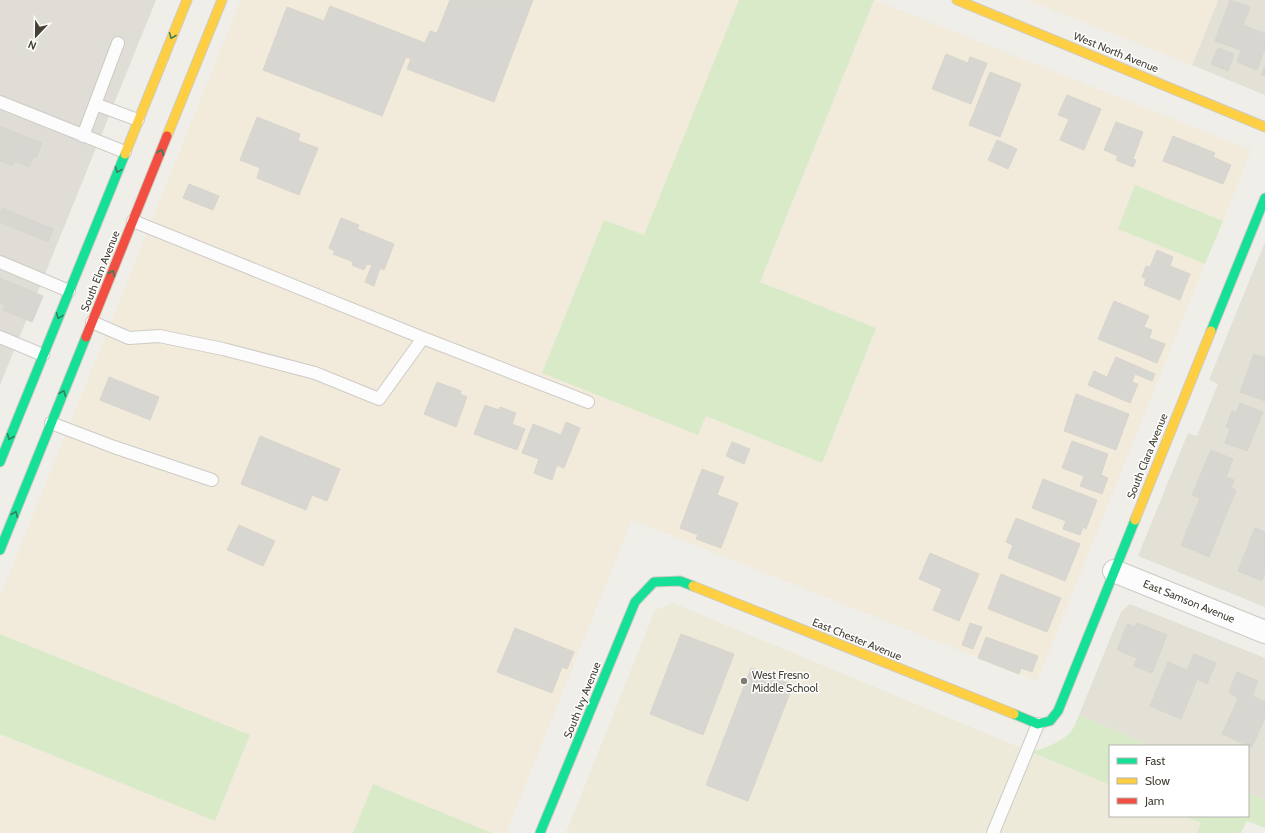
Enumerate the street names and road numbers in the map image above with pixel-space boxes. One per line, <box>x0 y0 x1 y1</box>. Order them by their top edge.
street label: West North Avenue <box>1071 29 1161 76</box>
street label: South Elm Avenue <box>77 228 123 314</box>
street label: South Clara Avenue <box>1123 411 1171 501</box>
street label: East Samson Avenue <box>1141 576 1237 626</box>
street label: East Chester Avenue <box>810 615 904 663</box>
street label: South Ivy Avenue <box>560 659 604 740</box>

